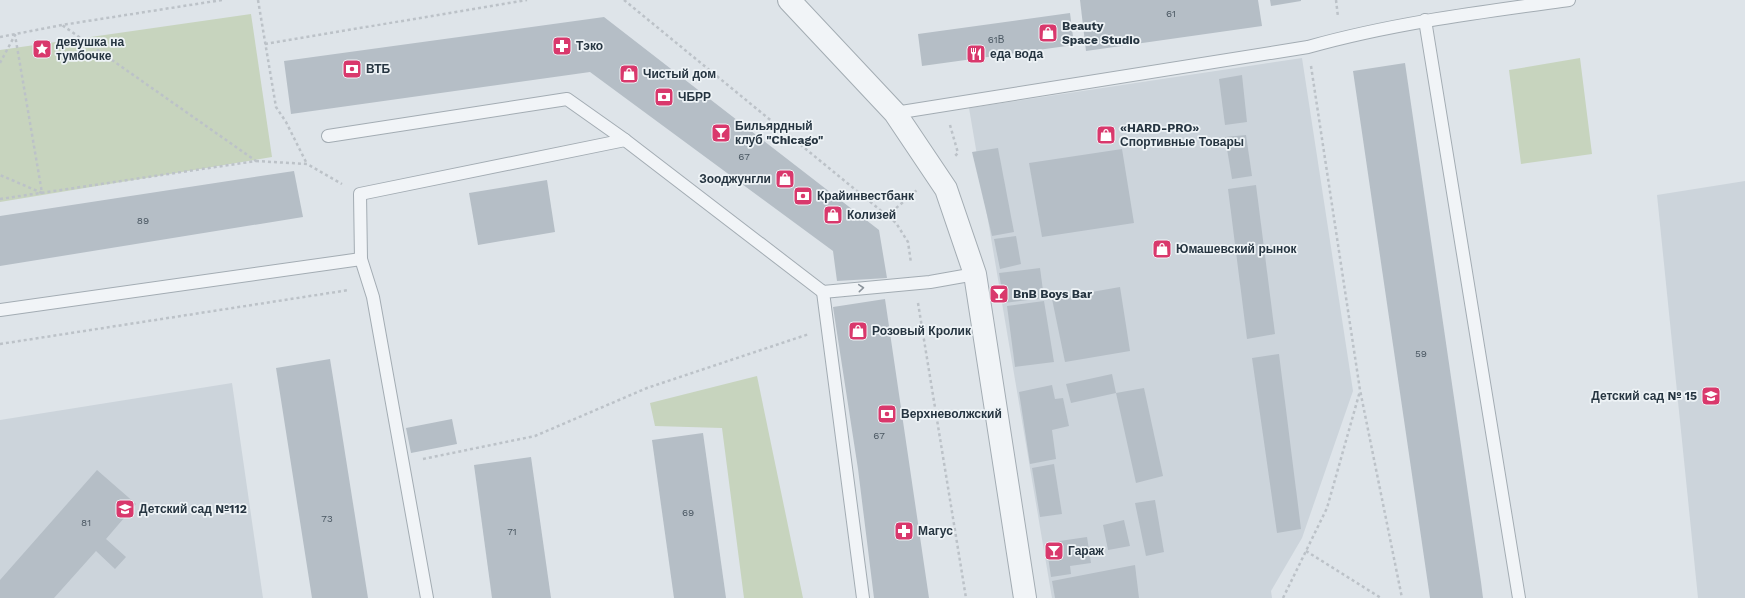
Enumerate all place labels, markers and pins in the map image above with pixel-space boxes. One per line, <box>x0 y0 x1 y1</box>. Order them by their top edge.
place label: Beauty Space Studio <box>1062 19 1140 47</box>
shop icon: Beauty Space Studio <box>1037 22 1059 44</box>
place label: девушка на тумбочке <box>56 35 124 63</box>
pharmacy icon: Тэко <box>551 35 573 57</box>
place icon: девушка на тумбочке <box>31 38 53 60</box>
place label: Тэко <box>576 39 603 53</box>
restaurant icon: еда вода <box>965 43 987 65</box>
place label: еда вода <box>990 47 1043 61</box>
bank icon: ВТБ <box>341 58 363 80</box>
place label: ВТБ <box>366 62 391 76</box>
shop icon: Чистый дом <box>618 63 640 85</box>
place label: Чистый дом <box>643 67 716 81</box>
bank icon: ЧБРР <box>653 86 675 108</box>
place label: ЧБРР <box>678 90 711 104</box>
place label: Бильярдный клуб "Chicago" <box>735 119 823 147</box>
place label: «HARD-PRO» Спортивные Товары <box>1120 121 1244 149</box>
bar icon: Бильярдный клуб "Chicago" <box>710 122 732 144</box>
shop icon: «HARD-PRO» Спортивные Товары <box>1095 124 1117 146</box>
shop icon: Зооджунгли <box>774 168 796 190</box>
place label: Зооджунгли <box>699 172 771 186</box>
bank icon: Крайинвестбанк <box>792 185 814 207</box>
place label: Крайинвестбанк <box>817 189 915 203</box>
shop icon: Колизей <box>822 204 844 226</box>
place label: Колизей <box>847 208 896 222</box>
shop icon: Юмашевский рынок <box>1151 238 1173 260</box>
place label: Юмашевский рынок <box>1176 242 1298 256</box>
bar icon: BnB Boys Bar <box>988 283 1010 305</box>
place label: BnB Boys Bar <box>1013 287 1093 301</box>
shop icon: Розовый Кролик <box>847 320 869 342</box>
place label: Розовый Кролик <box>872 324 972 338</box>
school or university icon: Детский сад № 15 <box>1700 385 1722 407</box>
place label: Детский сад № 15 <box>1591 389 1697 403</box>
bank icon: Верхневолжский <box>876 403 898 425</box>
place label: Верхневолжский <box>901 407 1002 421</box>
school or university icon: Детский сад №112 <box>114 498 136 520</box>
place label: Детский сад №112 <box>139 502 247 516</box>
pharmacy icon: Магус <box>893 520 915 542</box>
place label: Магус <box>918 524 953 538</box>
bar icon: Гараж <box>1043 540 1065 562</box>
place label: Гараж <box>1068 544 1104 558</box>

